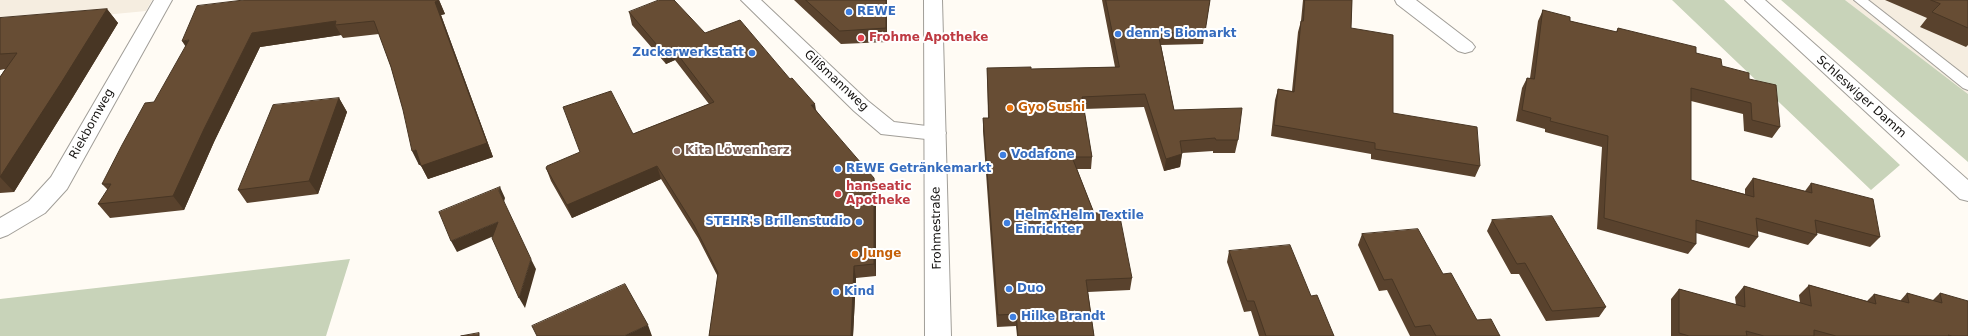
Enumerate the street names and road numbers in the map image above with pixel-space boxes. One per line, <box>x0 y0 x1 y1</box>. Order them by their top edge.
street label: Glißmannweg <box>801 48 871 114</box>
street label: Schleswiger Damm <box>1813 53 1909 141</box>
street label: Riekbornweg <box>67 86 117 162</box>
street label: Frohmestraße <box>929 186 945 270</box>

